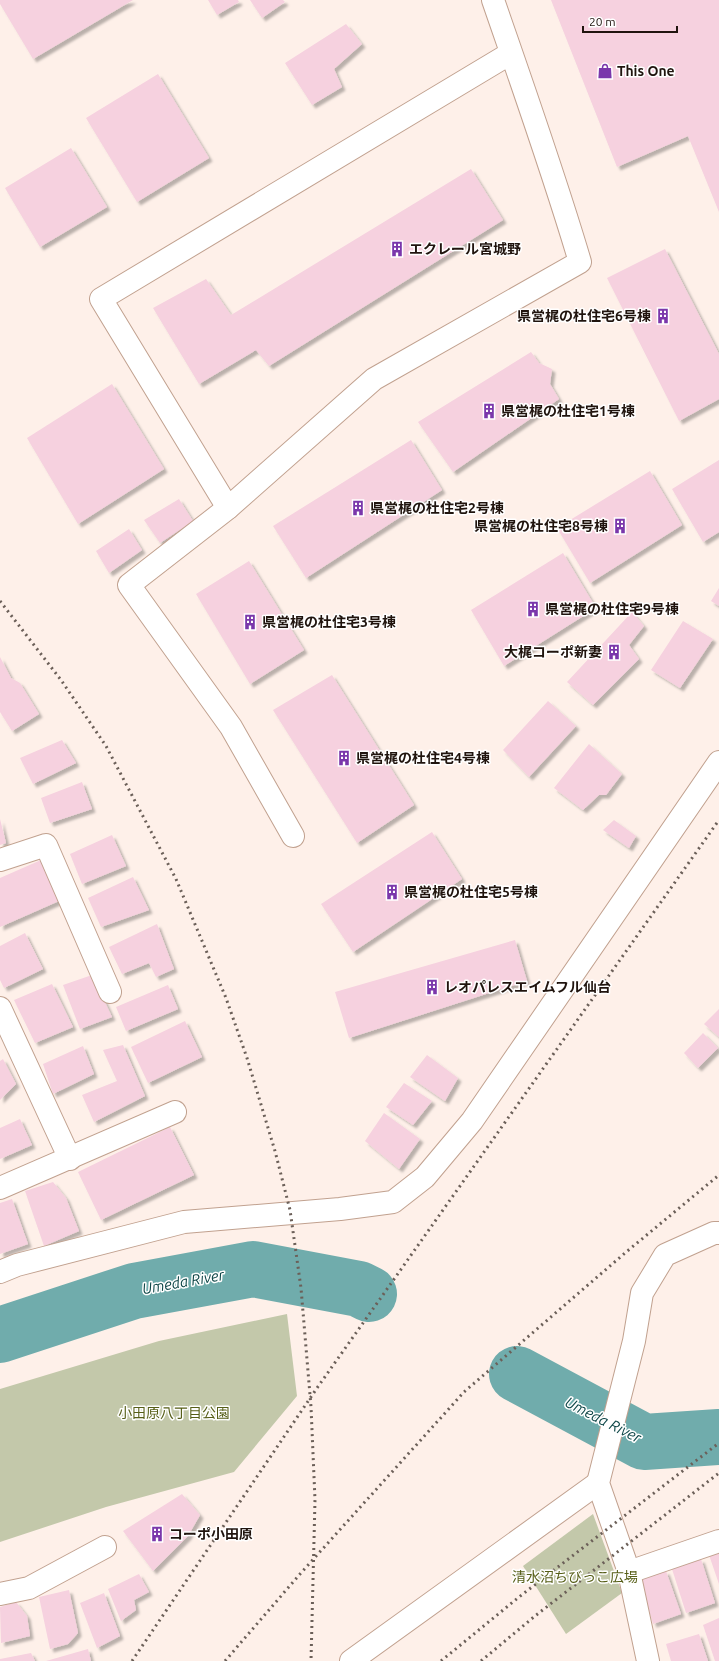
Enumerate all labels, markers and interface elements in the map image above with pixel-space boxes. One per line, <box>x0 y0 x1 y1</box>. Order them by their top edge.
scale bar <box>583 8 677 34</box>
text: 20 m <box>589 15 616 28</box>
shop icon: This One <box>596 62 614 80</box>
place label: This One <box>617 63 675 79</box>
building icon: エクレール宮城野 <box>388 240 406 258</box>
place label: エクレール宮城野 <box>409 241 521 257</box>
building icon: 県営梶の杜住宅6号棟 <box>654 307 672 325</box>
place label: 県営梶の杜住宅6号棟 <box>517 308 651 324</box>
building icon: 県営梶の杜住宅1号棟 <box>480 402 498 420</box>
place label: 県営梶の杜住宅1号棟 <box>501 403 635 419</box>
building icon: 県営梶の杜住宅2号棟 <box>349 499 367 517</box>
place label: 県営梶の杜住宅2号棟 <box>370 500 504 516</box>
building icon: 県営梶の杜住宅8号棟 <box>611 517 629 535</box>
place label: 県営梶の杜住宅8号棟 <box>474 518 608 534</box>
building icon: 県営梶の杜住宅9号棟 <box>524 600 542 618</box>
place label: 県営梶の杜住宅9号棟 <box>545 601 679 617</box>
building icon: 県営梶の杜住宅3号棟 <box>241 613 259 631</box>
place label: 県営梶の杜住宅3号棟 <box>262 614 396 630</box>
building icon: 大梶コーポ新妻 <box>605 643 623 661</box>
place label: 大梶コーポ新妻 <box>504 644 602 660</box>
building icon: 県営梶の杜住宅4号棟 <box>335 749 353 767</box>
place label: 県営梶の杜住宅4号棟 <box>356 750 490 766</box>
building icon: 県営梶の杜住宅5号棟 <box>383 883 401 901</box>
place label: 県営梶の杜住宅5号棟 <box>404 884 538 900</box>
building icon: レオパレスエイムフル仙台 <box>423 978 441 996</box>
place label: レオパレスエイムフル仙台 <box>444 979 611 995</box>
water label: Umeda River <box>140 1266 227 1297</box>
water label: Umeda River <box>562 1393 645 1447</box>
park label: 小田原八丁目公園 <box>118 1405 230 1421</box>
building icon: コーポ小田原 <box>148 1525 166 1543</box>
place label: コーポ小田原 <box>169 1526 253 1542</box>
park label: 清水沼ちびっこ広場 <box>512 1569 638 1585</box>

